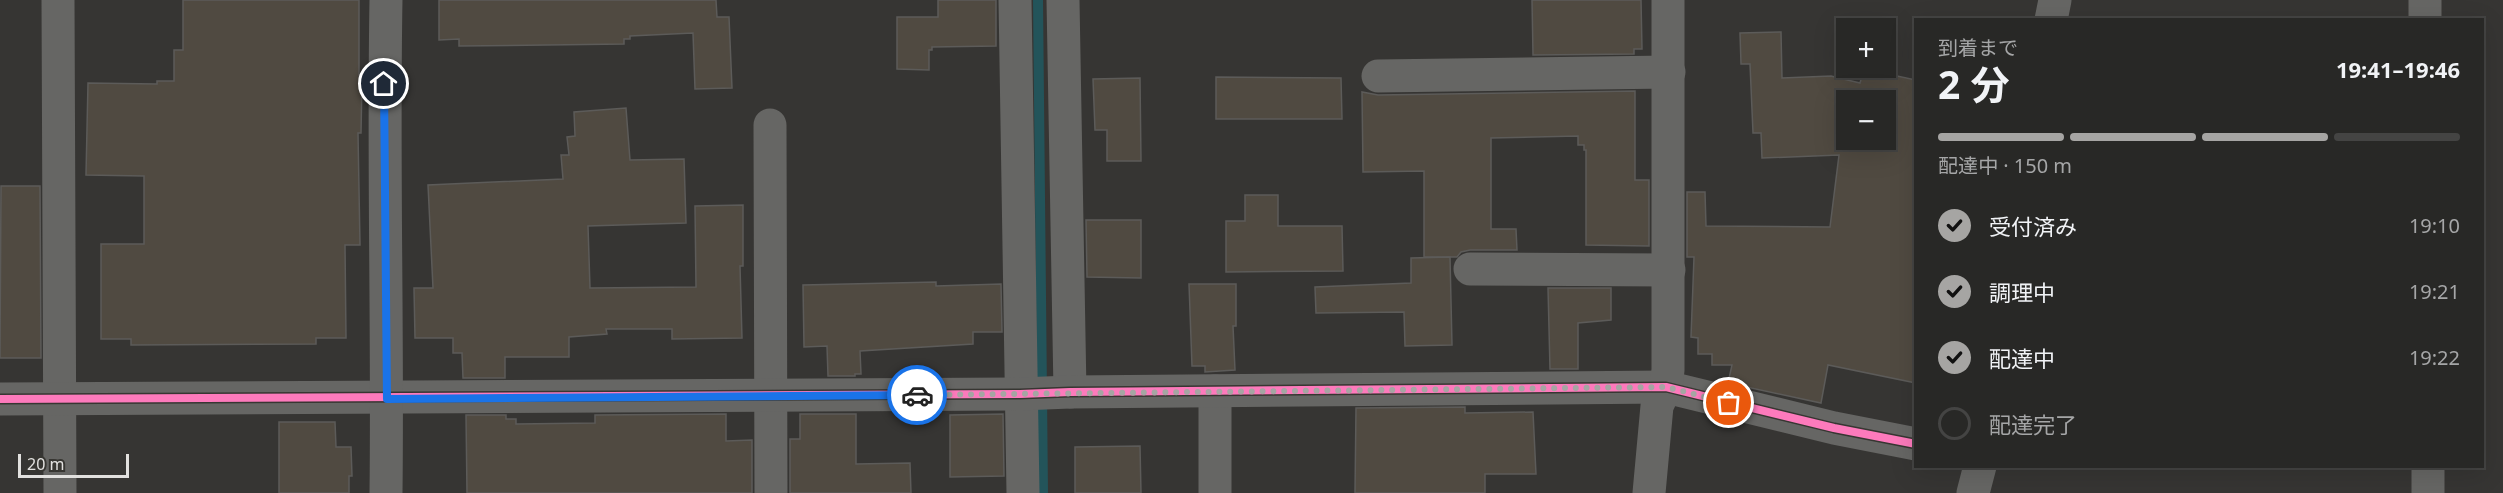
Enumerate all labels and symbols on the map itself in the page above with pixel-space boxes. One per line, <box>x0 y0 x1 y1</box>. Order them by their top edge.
pin <box>358 58 409 109</box>
courier <box>887 365 947 425</box>
pin <box>1703 377 1754 428</box>
scale bar <box>18 451 129 478</box>

